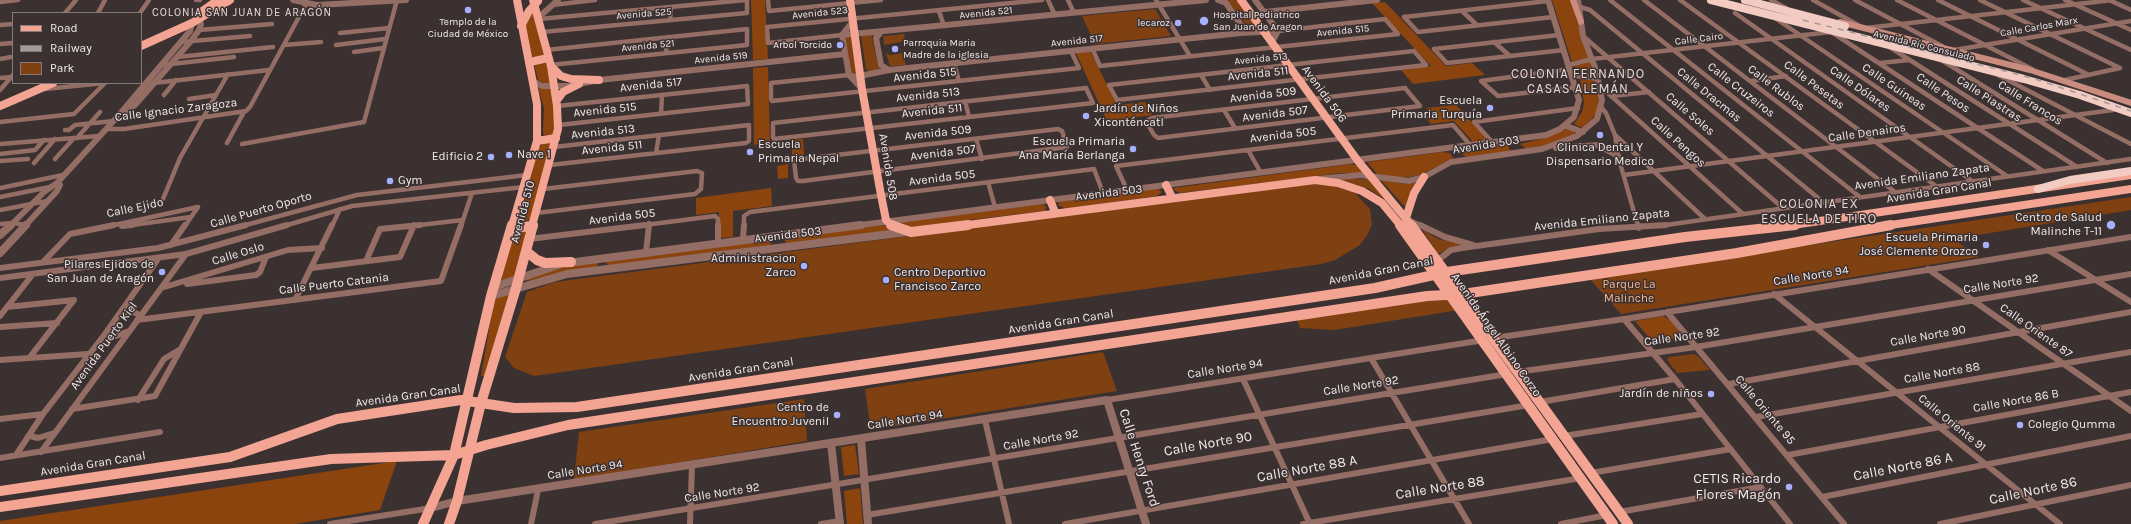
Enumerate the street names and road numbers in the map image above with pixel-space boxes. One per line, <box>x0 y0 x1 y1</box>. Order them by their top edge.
street label: Avenida 523 <box>792 4 848 22</box>
street label: Avenida 521 <box>959 4 1013 22</box>
street label: Avenida 525 <box>616 6 672 22</box>
street label: Calle Carlos Marx <box>1999 14 2079 40</box>
street label: Avenida 515 <box>1316 22 1370 40</box>
street label: Avenida Río Consulado <box>1872 28 1976 64</box>
street label: Calle Cairo <box>1674 30 1724 48</box>
street label: Avenida 517 <box>1050 32 1104 50</box>
street label: Avenida 521 <box>621 37 675 55</box>
street label: Avenida 519 <box>694 49 748 67</box>
street label: Avenida 513 <box>1234 50 1288 68</box>
street label: Calle Pesetas <box>1781 57 1847 113</box>
street label: Calle Cruzeiros <box>1705 59 1777 121</box>
street label: Calle Guineas <box>1859 60 1929 114</box>
street label: Calle Rublos <box>1745 62 1807 114</box>
street label: Avenida 506 <box>1298 63 1350 125</box>
street label: Calle Dólares <box>1827 63 1893 115</box>
street label: Avenida 511 <box>1227 64 1289 84</box>
street label: Avenida 515 <box>893 65 957 85</box>
street label: Calle Dracmas <box>1674 65 1744 125</box>
street label: Calle Pesos <box>1913 70 1973 116</box>
street label: Calle Piastras <box>1954 73 2024 125</box>
street label: Avenida 517 <box>619 75 683 95</box>
street label: Calle Francos <box>1995 77 2065 129</box>
street label: Avenida 513 <box>895 84 961 106</box>
street label: Avenida 509 <box>1229 84 1297 106</box>
street label: Calle Soles <box>1663 89 1717 139</box>
street label: Calle Ignacio Zaragoza <box>114 95 238 125</box>
street label: Avenida 515 <box>573 100 637 120</box>
street label: Avenida 511 <box>901 101 963 121</box>
street label: Avenida 507 <box>1241 103 1309 125</box>
street label: Calle Pengos <box>1647 113 1709 171</box>
street label: Calle Denairos <box>1827 120 1907 146</box>
street label: Avenida 513 <box>570 121 636 143</box>
street label: Avenida 509 <box>904 122 972 144</box>
street label: Avenida 505 <box>1249 124 1317 146</box>
street label: Avenida 508 <box>876 133 900 201</box>
street label: Avenida 503 <box>1452 133 1520 157</box>
street label: Avenida 511 <box>581 138 643 158</box>
street label: Avenida 507 <box>909 142 977 164</box>
street label: Avenida Emiliano Zapata <box>1853 160 1991 194</box>
street label: Avenida 505 <box>908 167 976 189</box>
street label: Avenida Gran Canal <box>1885 176 1993 206</box>
street label: Avenida 510 <box>508 179 538 245</box>
street label: Avenida 503 <box>1075 182 1143 204</box>
street label: Calle Puerto Oporto <box>209 189 313 231</box>
street label: Calle Ejido <box>105 195 165 221</box>
street label: Avenida 505 <box>588 206 656 228</box>
street label: Avenida Emiliano Zapata <box>1533 206 1671 234</box>
street label: Avenida 503 <box>754 224 822 246</box>
street label: Calle Oslo <box>210 239 266 269</box>
street label: Avenida Gran Canal <box>1328 254 1434 288</box>
street label: Calle Norte 94 <box>1772 263 1850 289</box>
street label: Calle Puerto Catania <box>278 270 390 298</box>
street label: Avenida Ángel Albino Corzo <box>1448 270 1544 400</box>
street label: Calle Norte 92 <box>1962 271 2040 297</box>
street label: Avenida Puerto Kiel <box>67 299 141 393</box>
street label: Calle Oriente 87 <box>1997 301 2075 361</box>
street label: Avenida Gran Canal <box>1007 307 1115 337</box>
street label: Calle Norte 90 <box>1889 322 1967 350</box>
street label: Calle Norte 92 <box>1643 325 1721 349</box>
street label: Avenida Gran Canal <box>687 355 795 385</box>
street label: Calle Norte 94 <box>1186 356 1264 382</box>
street label: Calle Norte 88 <box>1903 359 1981 387</box>
street label: Calle Oriente 95 <box>1732 372 1798 448</box>
street label: Calle Norte 92 <box>1322 373 1400 399</box>
street label: Avenida Gran Canal <box>354 381 462 411</box>
street label: Calle Norte 86 B <box>1972 386 2060 416</box>
street label: Calle Oriente 91 <box>1915 391 1989 455</box>
street label: Calle Norte 94 <box>866 407 944 433</box>
street label: Calle Henry Ford <box>1115 407 1163 509</box>
street label: Calle Norte 92 <box>1002 426 1080 454</box>
street label: Calle Norte 90 <box>1163 428 1253 460</box>
street label: Avenida Gran Canal <box>39 449 147 479</box>
street label: Calle Norte 86 A <box>1852 449 1954 485</box>
street label: Calle Norte 88 A <box>1256 452 1358 486</box>
street label: Calle Norte 94 <box>546 457 624 483</box>
street label: Calle Norte 88 <box>1394 473 1486 503</box>
street label: Calle Norte 86 <box>1988 473 2078 509</box>
street label: Calle Norte 92 <box>683 480 761 506</box>

